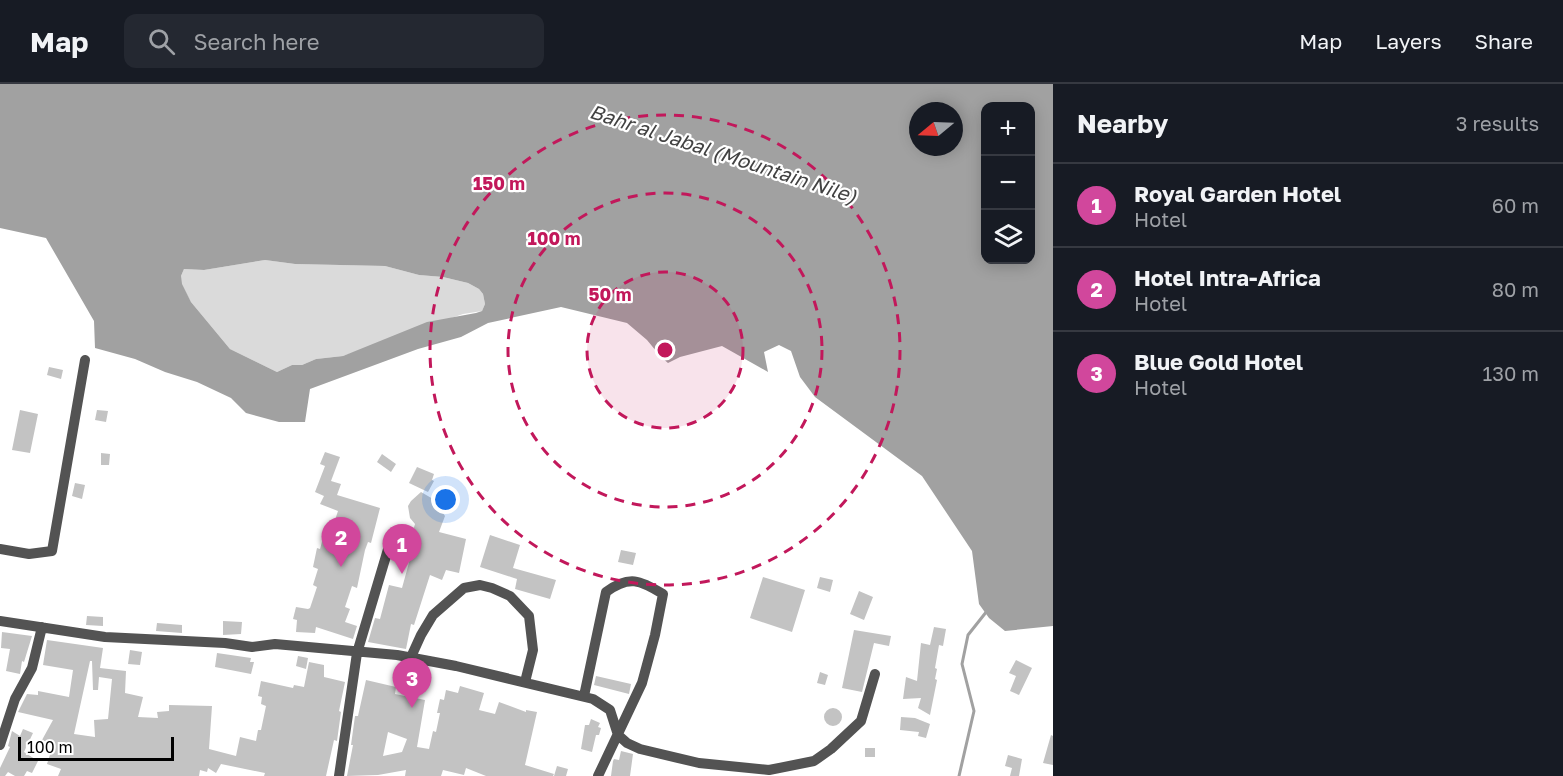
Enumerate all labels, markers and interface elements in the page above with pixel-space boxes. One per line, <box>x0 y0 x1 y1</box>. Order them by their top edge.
search box <box>124 14 544 68</box>
text: Map <box>30 25 88 58</box>
icon: search <box>145 25 178 58</box>
text: Search here <box>193 28 319 55</box>
text: Map <box>1299 28 1342 54</box>
text: Layers <box>1375 28 1442 54</box>
text: Share <box>1475 28 1533 54</box>
water label: Bahr al Jabal (Mountain Nile) <box>587 99 860 208</box>
north arrow <box>909 102 963 156</box>
map controls <box>981 102 1035 264</box>
button: + <box>981 102 1035 156</box>
text: Nearby <box>1077 108 1168 139</box>
text: 3 results <box>1456 111 1539 135</box>
button: − <box>981 156 1035 210</box>
text: 150 m <box>473 172 525 194</box>
text: Royal Garden Hotel <box>1134 180 1341 207</box>
text: 1 <box>1091 193 1102 217</box>
text: 60 m <box>1492 193 1539 217</box>
text: Hotel <box>1134 207 1187 231</box>
button: layers <box>981 210 1035 264</box>
text: 100 m <box>528 227 580 249</box>
text: Hotel Intra-Africa <box>1134 264 1321 291</box>
text: 2 <box>1090 277 1103 301</box>
text: 80 m <box>1492 277 1539 301</box>
text: 50 m <box>589 283 631 305</box>
text: Hotel <box>1134 291 1187 315</box>
centre of rings <box>655 340 675 360</box>
text: Blue Gold Hotel <box>1134 348 1303 375</box>
text: 3 <box>1090 361 1103 385</box>
text: 130 m <box>1483 361 1539 385</box>
text: Hotel <box>1134 375 1187 399</box>
your location <box>431 485 460 514</box>
pin: 2 <box>322 518 360 567</box>
pin: 1 <box>382 524 422 574</box>
pin: 3 <box>392 658 432 708</box>
scale bar <box>18 734 174 762</box>
text: 100 m <box>27 737 73 757</box>

